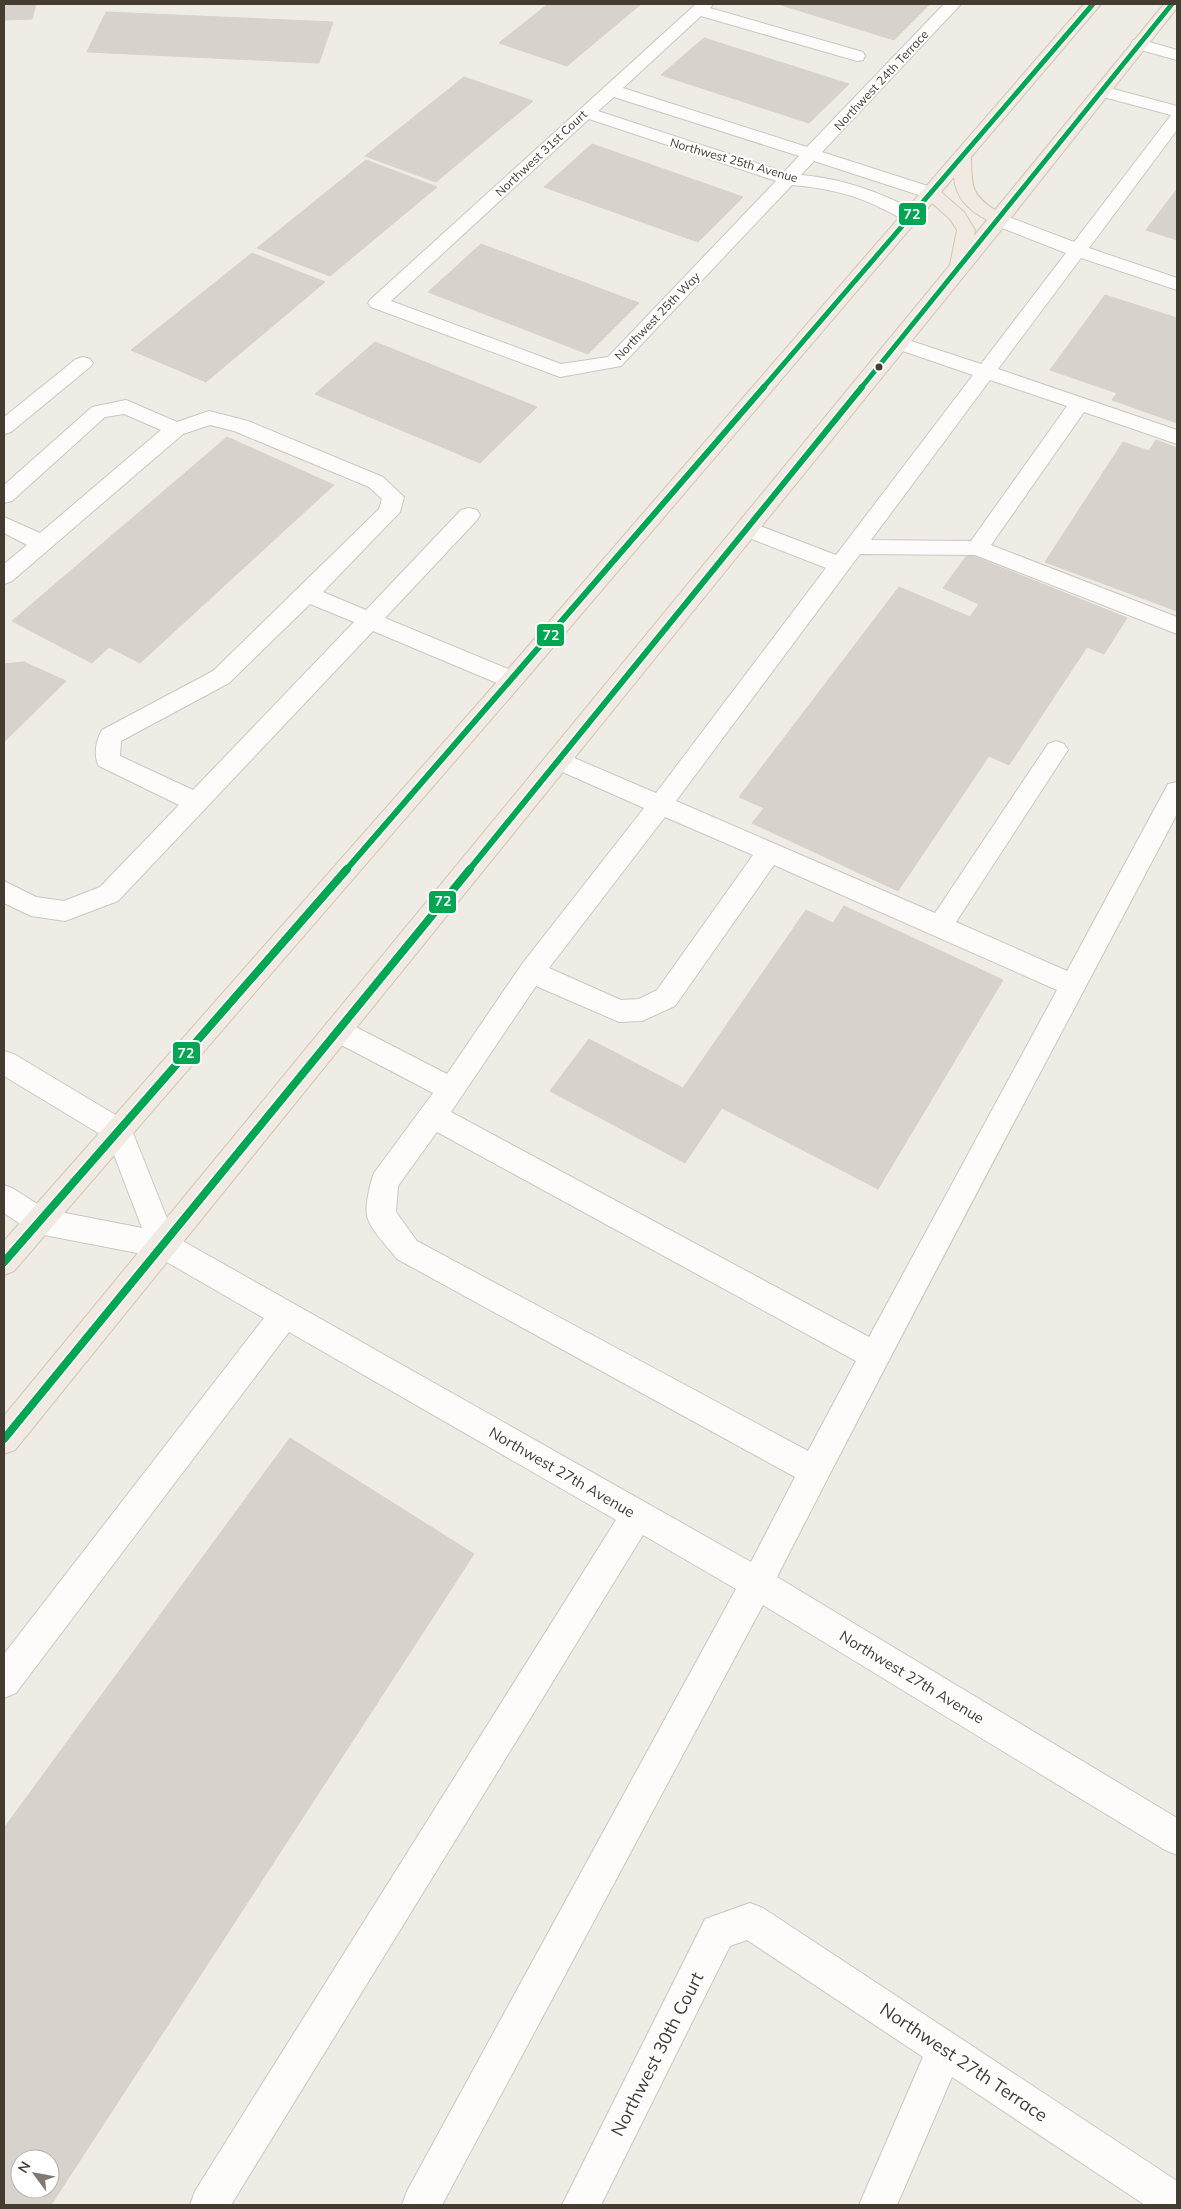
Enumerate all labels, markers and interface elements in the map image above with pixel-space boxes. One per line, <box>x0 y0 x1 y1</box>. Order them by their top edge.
street label: Northwest 24th Terrace <box>831 27 931 133</box>
street label: Northwest 31st Court <box>492 107 590 199</box>
street label: Northwest 25th Avenue <box>668 135 800 185</box>
line badge: 72 <box>898 202 927 226</box>
text: 72 <box>904 205 920 223</box>
street label: Northwest 25th Way <box>611 268 703 363</box>
unlabelled marker <box>874 362 884 372</box>
line badge: 72 <box>536 623 565 647</box>
text: 72 <box>543 626 559 644</box>
line badge: 72 <box>428 890 457 914</box>
text: 72 <box>435 892 451 910</box>
line badge: 72 <box>172 1041 201 1065</box>
text: 72 <box>178 1044 194 1062</box>
street label: Northwest 27th Avenue <box>486 1422 638 1522</box>
street label: Northwest 27th Avenue <box>836 1626 988 1728</box>
street label: Northwest 30th Court <box>606 1968 708 2140</box>
street label: Northwest 27th Terrace <box>876 1997 1052 2127</box>
north arrow <box>10 2149 60 2199</box>
text: N <box>14 2158 34 2176</box>

